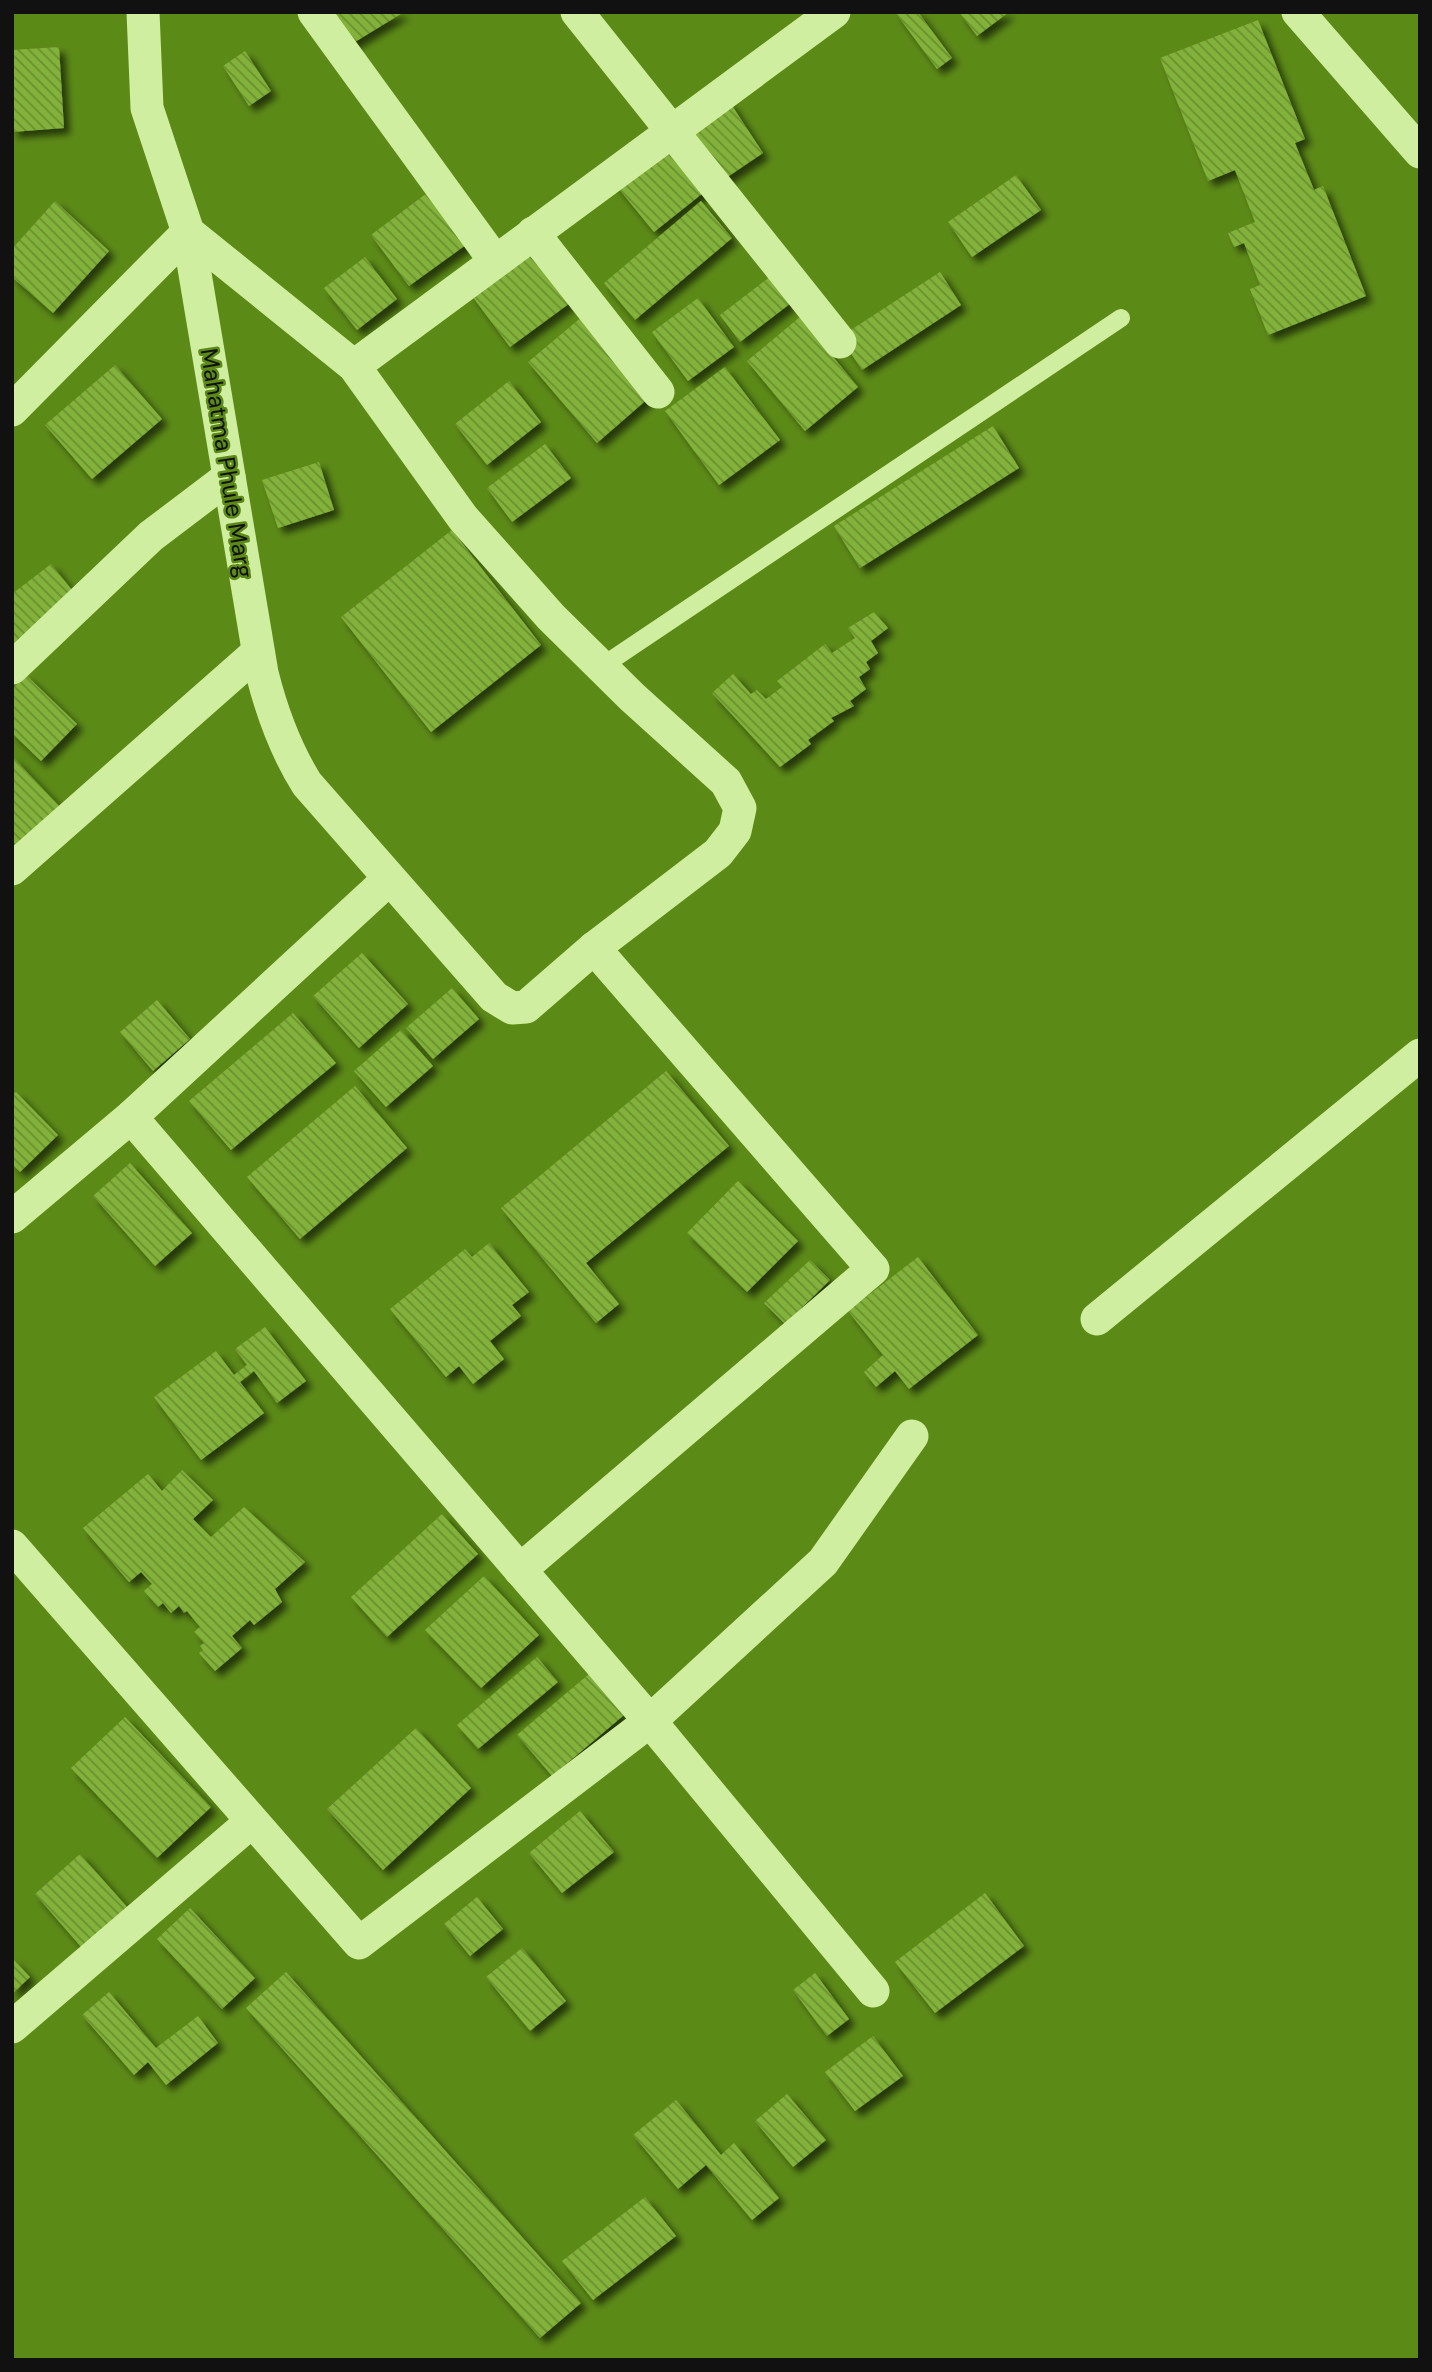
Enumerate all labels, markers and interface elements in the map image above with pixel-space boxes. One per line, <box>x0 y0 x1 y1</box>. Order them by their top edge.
street label: Mahatma Phule Marg <box>194 346 260 580</box>

